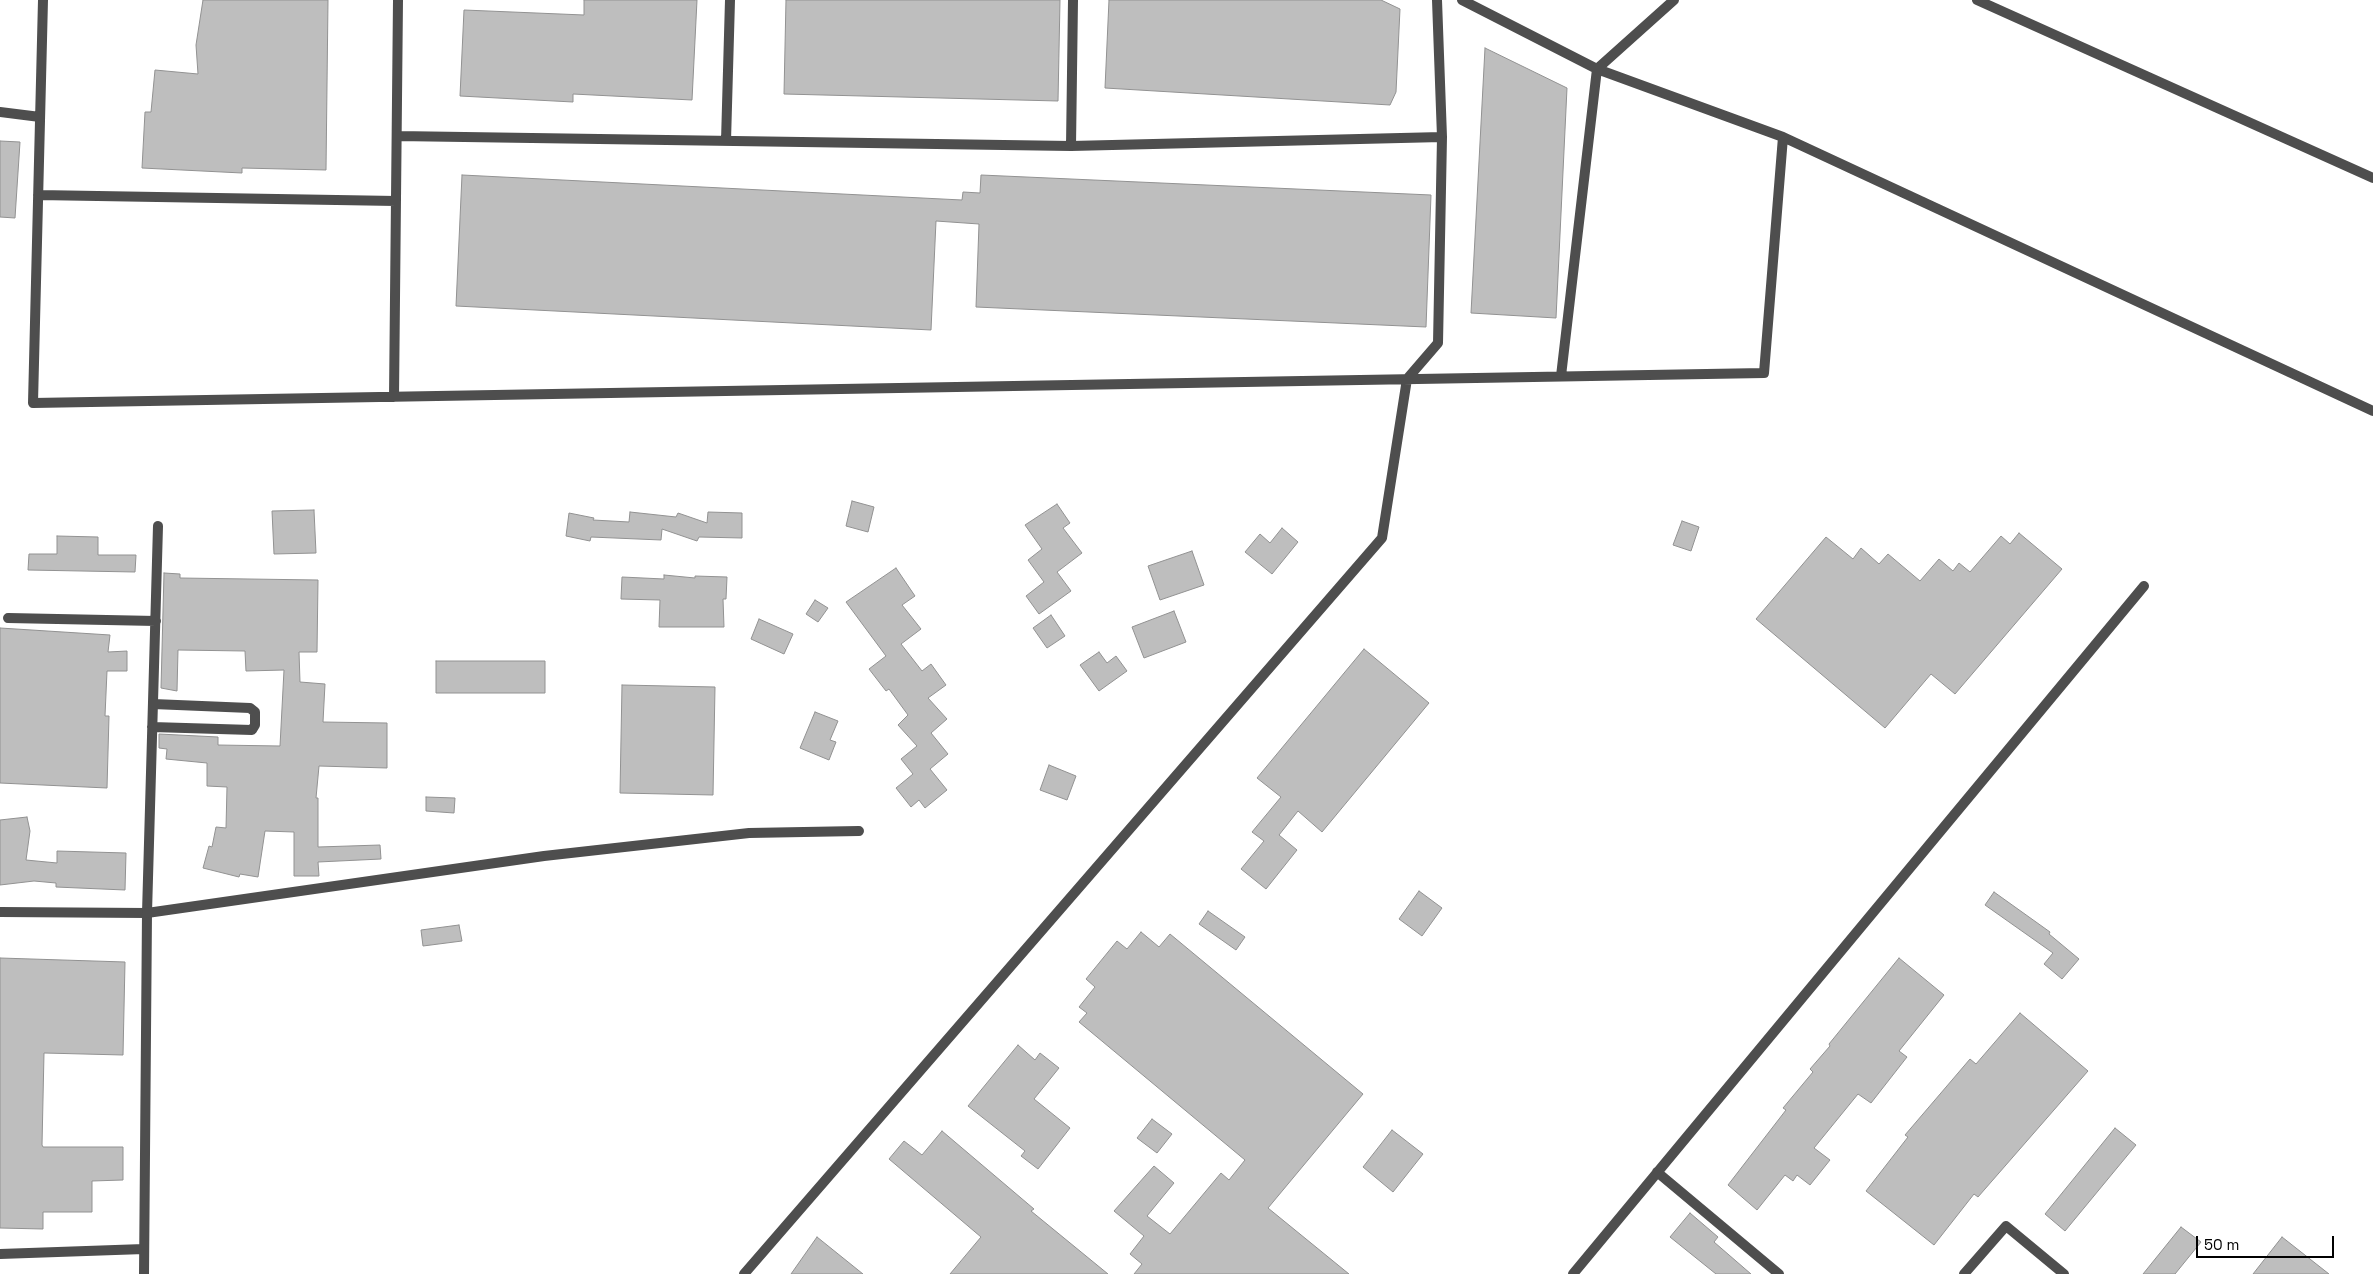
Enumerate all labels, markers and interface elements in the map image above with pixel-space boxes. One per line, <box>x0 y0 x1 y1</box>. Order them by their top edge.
scale bar <box>2198 1226 2336 1258</box>
text: 50 m <box>2204 1235 2239 1254</box>

